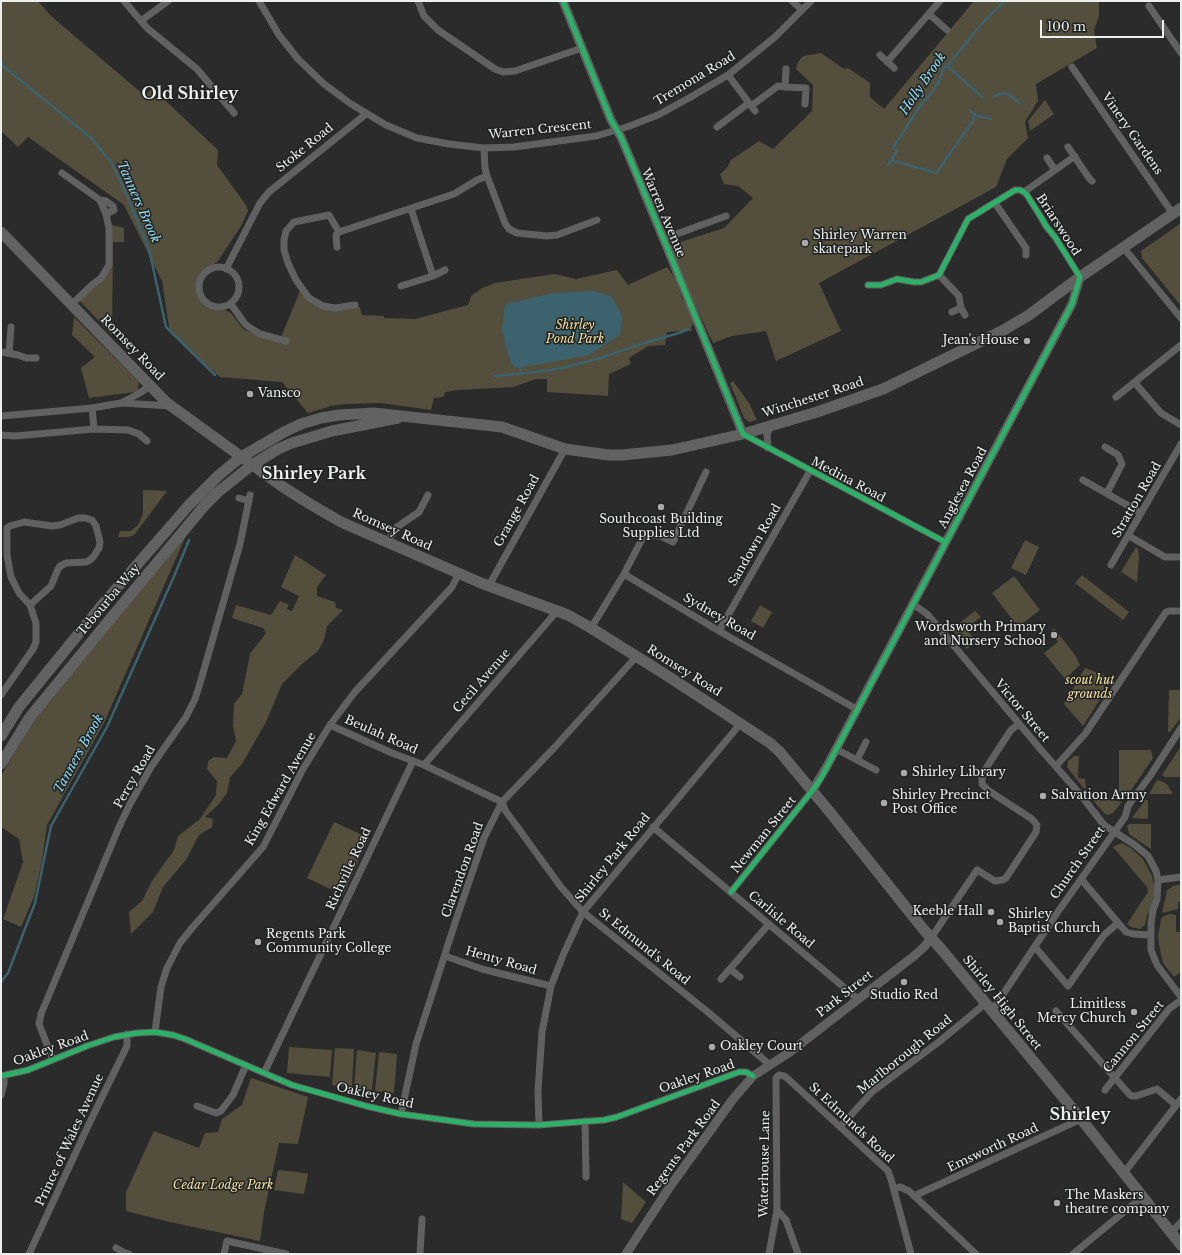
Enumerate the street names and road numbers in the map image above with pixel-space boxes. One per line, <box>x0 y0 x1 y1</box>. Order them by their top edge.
street label: Tremona Road <box>652 49 738 109</box>
street label: Vinery Gardens <box>1098 90 1166 178</box>
street label: Warren Crescent <box>488 117 592 143</box>
street label: Stoke Road <box>274 121 336 175</box>
street label: Warren Avenue <box>638 166 688 260</box>
street label: Briarswood <box>1033 191 1083 259</box>
street label: Romsey Road <box>97 312 167 384</box>
street label: Winchester Road <box>760 375 866 421</box>
street label: Anglesea Road <box>936 445 990 531</box>
street label: Medina Road <box>808 454 888 506</box>
street label: Stratton Road <box>1109 460 1165 540</box>
street label: Grange Road <box>491 472 543 550</box>
street label: Sandown Road <box>726 501 784 589</box>
street label: Romsey Road <box>350 506 434 554</box>
street label: Tebourba Way <box>75 561 143 639</box>
street label: Sydney Road <box>680 590 758 644</box>
street label: Romsey Road <box>644 642 724 700</box>
street label: Cecil Avenue <box>450 646 514 716</box>
street label: Victor Street <box>992 677 1052 745</box>
street label: Beulah Road <box>342 712 420 758</box>
street label: King Edward Avenue <box>243 730 319 848</box>
street label: Percy Road <box>111 743 159 811</box>
street label: Newman Street <box>729 794 799 876</box>
street label: Shirley Park Road <box>573 810 653 906</box>
street label: Clarendon Road <box>439 820 487 920</box>
street label: Church Street <box>1048 824 1108 902</box>
street label: Richville Road <box>324 825 374 913</box>
street label: Carlisle Road <box>745 888 817 952</box>
street label: St Edmund's Road <box>596 906 692 988</box>
street label: Henty Road <box>464 944 538 978</box>
street label: Shirley High Street <box>959 953 1045 1053</box>
street label: Park Street <box>814 968 876 1020</box>
street label: Cannon Street <box>1101 998 1167 1076</box>
street label: Marlborough Road <box>855 1012 955 1098</box>
street label: Oakley Road <box>11 1029 91 1069</box>
street label: Oakley Road <box>657 1057 737 1097</box>
street label: Prince of Wales Avenue <box>33 1072 107 1208</box>
street label: Oakley Road <box>335 1080 415 1112</box>
street label: St Edmunds Road <box>806 1080 896 1166</box>
street label: Regents Park Road <box>644 1097 724 1199</box>
street label: Waterhouse Lane <box>757 1110 773 1218</box>
street label: Emsworth Road <box>945 1121 1041 1175</box>

